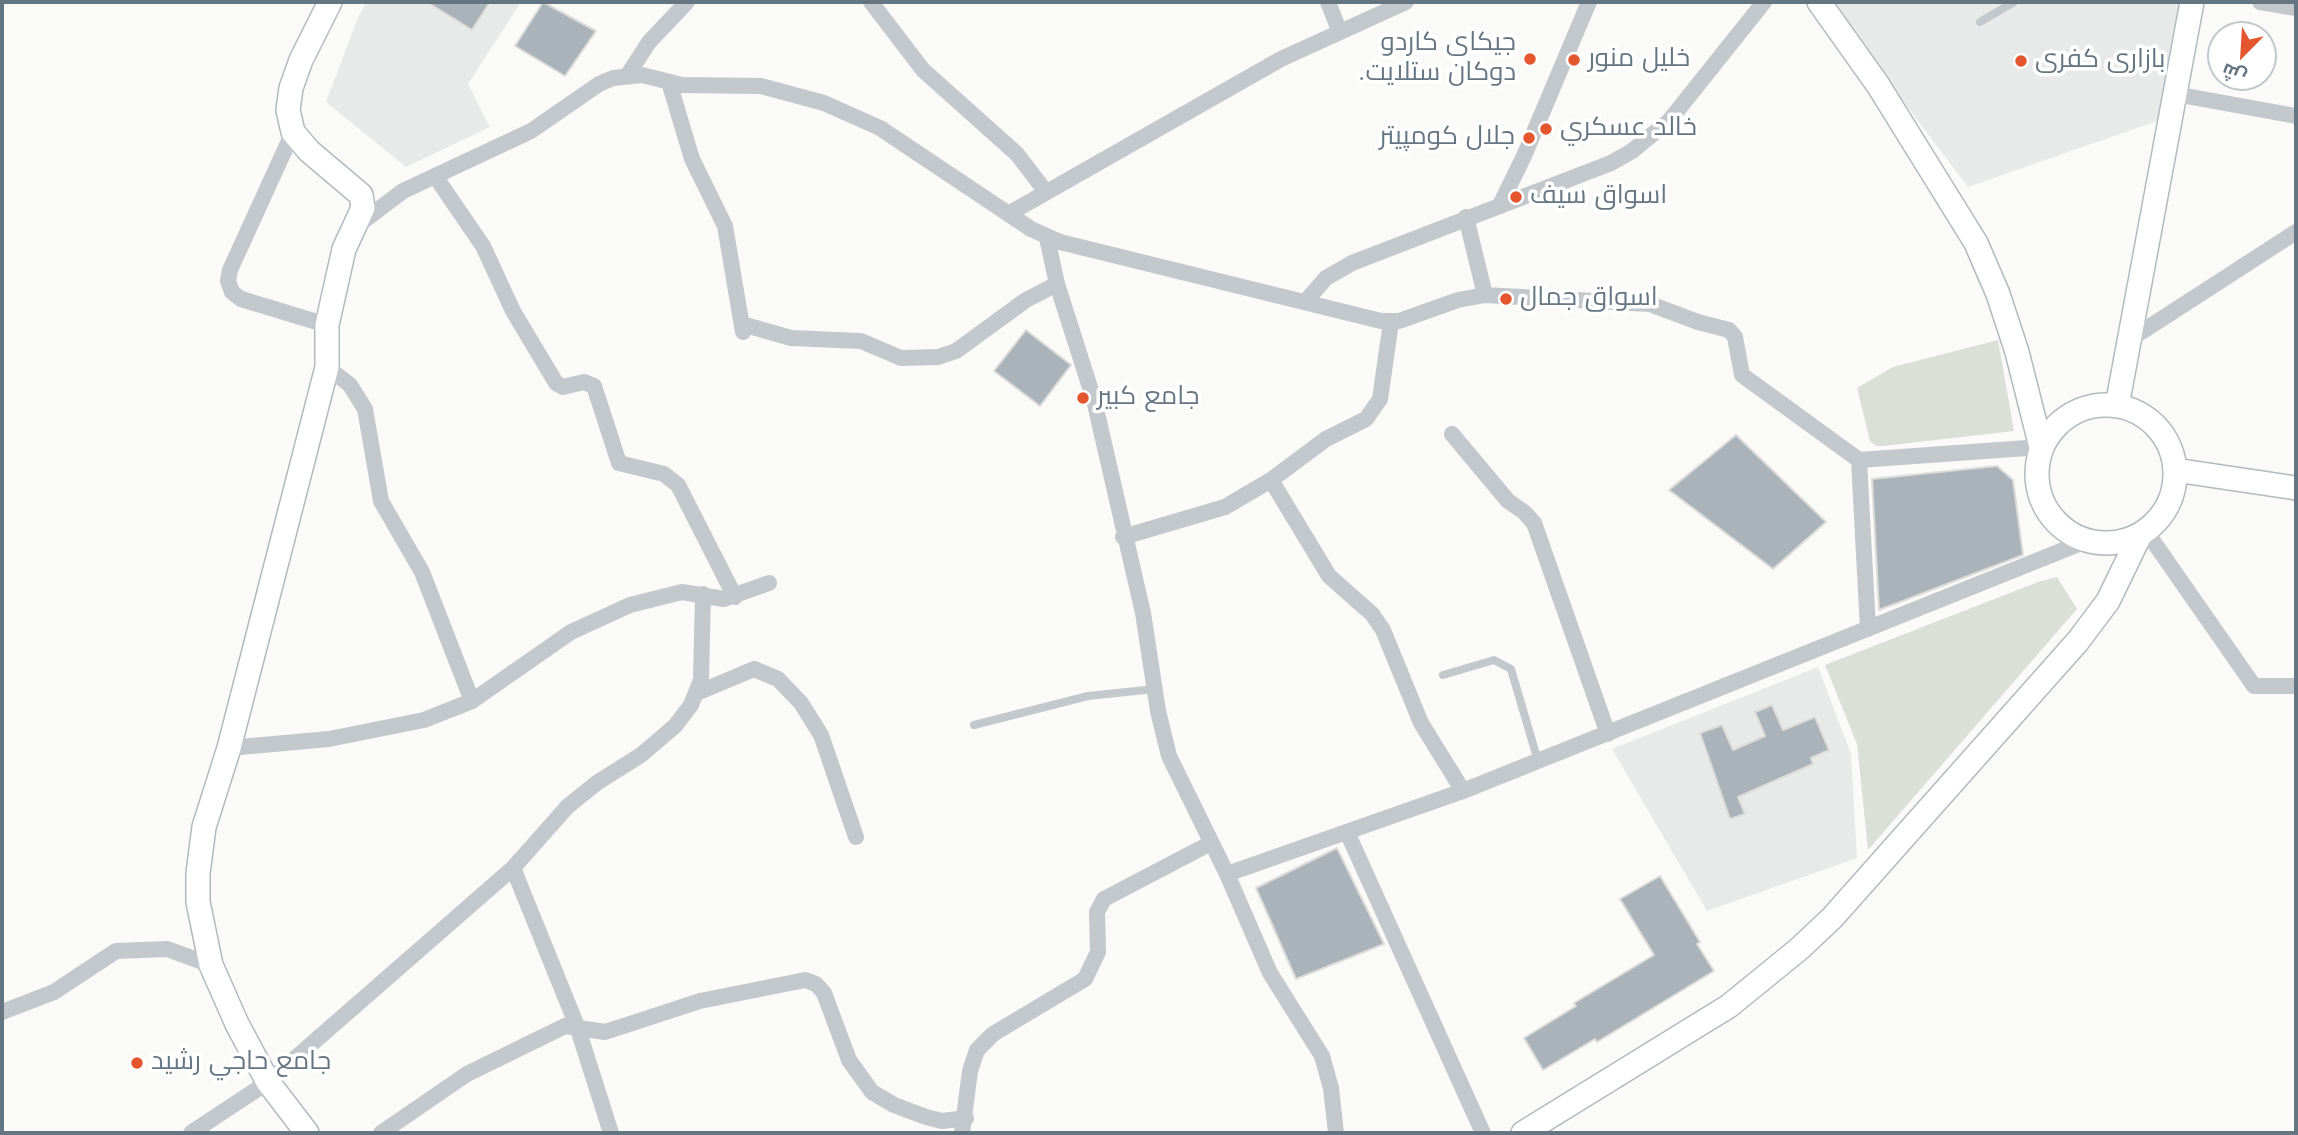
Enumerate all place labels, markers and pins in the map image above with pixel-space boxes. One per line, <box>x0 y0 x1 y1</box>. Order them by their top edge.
place label: جیکای کاردو .دوکان ستلایت <box>1358 28 1516 90</box>
place label: خلیل منور <box>1588 44 1690 76</box>
place label: بازاری کفری <box>2035 45 2165 77</box>
marker: جیکای کاردو .دوکان ستلایت <box>1522 51 1538 67</box>
marker: خلیل منور <box>1566 52 1582 68</box>
marker: بازاری کفری <box>2013 53 2029 69</box>
place label: خالد عسکري <box>1560 113 1697 145</box>
marker: خالد عسکري <box>1538 121 1554 137</box>
place label: جلال کومپیتر <box>1379 122 1515 154</box>
marker: جلال کومپیتر <box>1521 130 1537 146</box>
place label: اسواق سيف <box>1530 181 1667 213</box>
marker: اسواق سيف <box>1508 189 1524 205</box>
place label: اسواق جمال <box>1520 283 1658 315</box>
marker: اسواق جمال <box>1498 291 1514 307</box>
place label: جامع كبير <box>1097 382 1199 414</box>
marker: جامع كبير <box>1075 390 1091 406</box>
place label: جامع حاجي رشيد <box>151 1047 331 1079</box>
marker: جامع حاجي رشيد <box>129 1055 145 1071</box>

